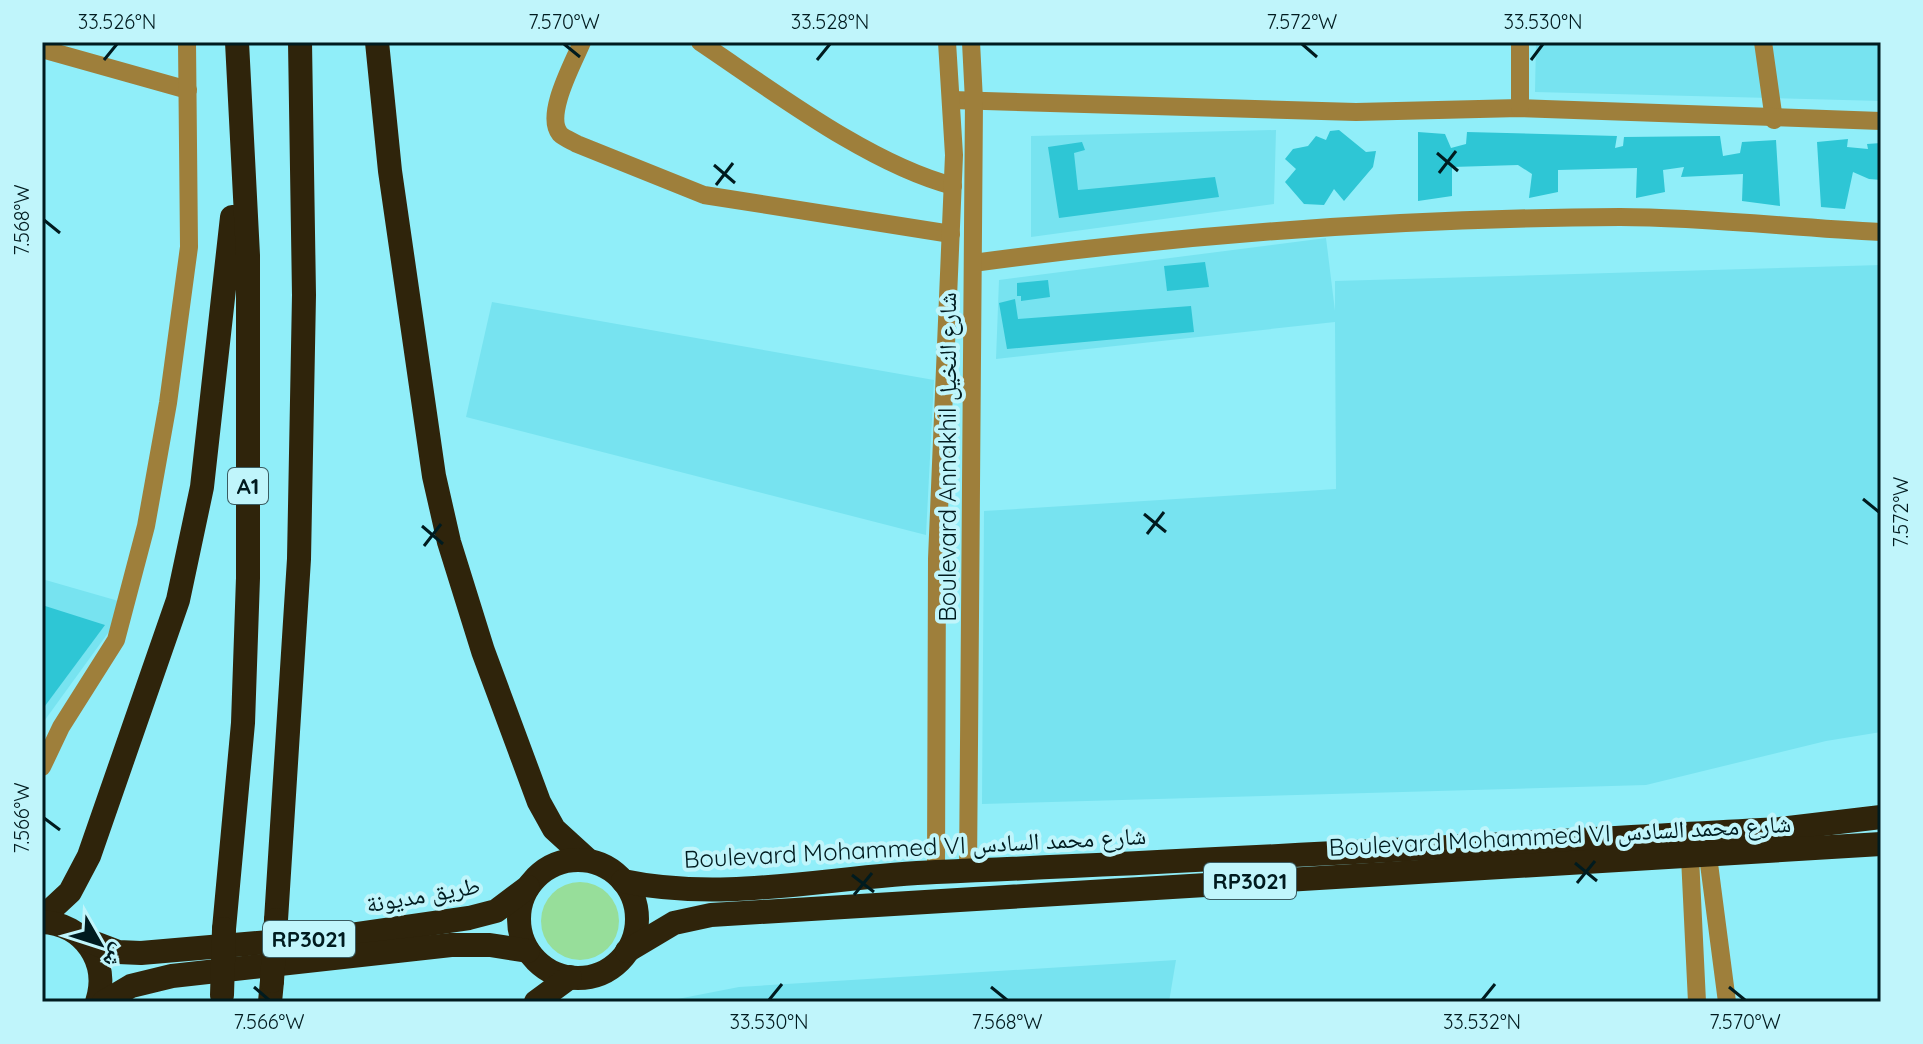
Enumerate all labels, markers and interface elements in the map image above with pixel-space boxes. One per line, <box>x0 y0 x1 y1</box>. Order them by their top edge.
text: 33.526°N <box>78 9 156 34</box>
text: 7.570°W <box>528 9 600 34</box>
text: 33.528°N <box>791 9 869 34</box>
text: 7.572°W <box>1267 9 1337 34</box>
text: 33.530°N <box>1503 9 1583 34</box>
text: 7.568°W <box>9 184 34 256</box>
street label: Boulevard Annakhil شارع النخيل <box>932 292 963 622</box>
road number: A1 <box>228 468 268 504</box>
text: 7.572°W <box>1888 477 1913 547</box>
text: 7.566°W <box>9 782 34 854</box>
street label: Boulevard Mohammed VI شارع محمد السادس <box>1328 808 1792 863</box>
street label: Boulevard Mohammed VI شارع محمد السادس <box>683 820 1147 875</box>
road number: RP3021 <box>1204 863 1296 899</box>
street label: طريق مديونة <box>364 869 482 919</box>
north arrow <box>60 904 140 984</box>
road number: RP3021 <box>263 921 355 957</box>
text: ش <box>97 939 134 974</box>
text: 7.566°W <box>233 1009 305 1034</box>
text: 33.530°N <box>729 1009 809 1034</box>
text: 7.568°W <box>971 1009 1043 1034</box>
text: 33.532°N <box>1443 1009 1521 1034</box>
text: 7.570°W <box>1709 1009 1781 1034</box>

